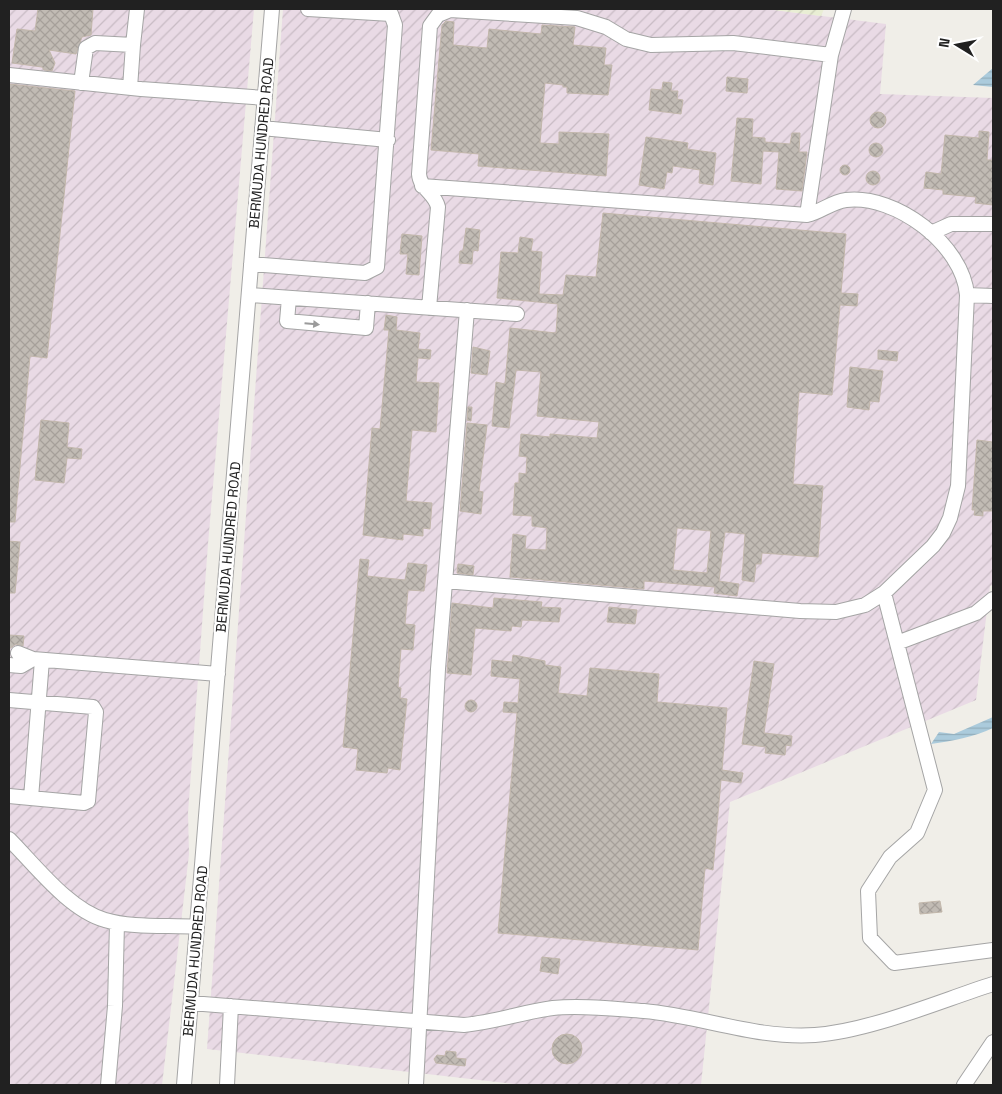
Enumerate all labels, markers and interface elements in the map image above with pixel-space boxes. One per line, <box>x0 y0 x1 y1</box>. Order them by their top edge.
north arrow <box>932 20 982 70</box>
text: N <box>935 37 954 49</box>
street label: BERMUDA HUNDRED ROAD <box>245 57 277 229</box>
one-way arrow <box>304 320 320 328</box>
street label: BERMUDA HUNDRED ROAD <box>212 461 244 633</box>
street label: BERMUDA HUNDRED ROAD <box>179 865 211 1037</box>

